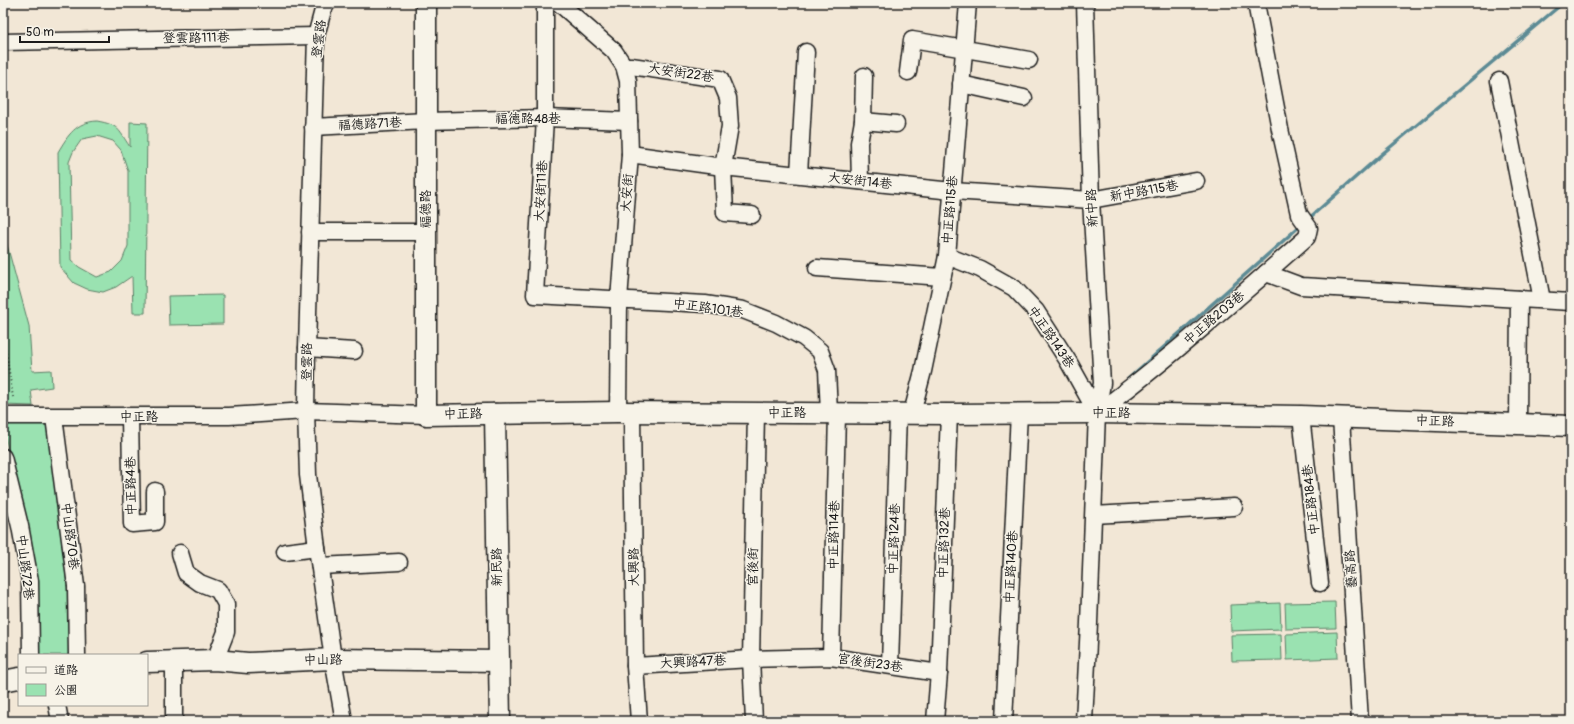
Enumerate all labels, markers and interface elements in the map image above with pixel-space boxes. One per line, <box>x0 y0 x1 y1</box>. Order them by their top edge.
scale bar <box>20 18 109 44</box>
street label: 登雲路 <box>309 19 329 59</box>
text: 50 m <box>26 25 54 40</box>
street label: 登雲路111巷 <box>162 29 230 47</box>
street label: 大安街22巷 <box>647 60 715 86</box>
street label: 福德路48巷 <box>495 111 561 127</box>
street label: 福德路71巷 <box>338 114 402 134</box>
street label: 大安街11巷 <box>531 160 551 222</box>
street label: 大安街14巷 <box>827 170 893 192</box>
street label: 大安街 <box>618 173 636 213</box>
street label: 中正路115巷 <box>939 175 961 245</box>
street label: 新中路115巷 <box>1109 177 1179 205</box>
street label: 新中路 <box>1083 188 1101 228</box>
street label: 福德路 <box>418 189 434 229</box>
street label: 中正路203巷 <box>1180 288 1248 348</box>
street label: 中正路101巷 <box>672 295 744 321</box>
street label: 中正路143巷 <box>1024 303 1078 371</box>
street label: 登雲路 <box>299 342 315 382</box>
street label: 中正路 <box>767 405 807 421</box>
street label: 中正路 <box>1091 405 1131 421</box>
street label: 中正路 <box>443 406 483 422</box>
street label: 中正路 <box>119 409 159 425</box>
street label: 中正路 <box>1415 412 1455 430</box>
street label: 中正路4巷 <box>122 456 140 516</box>
street label: 中正路184巷 <box>1299 464 1323 536</box>
street label: 中正路114巷 <box>825 500 843 570</box>
street label: 中山路70巷 <box>58 501 82 571</box>
street label: 中正路124巷 <box>885 503 903 575</box>
street label: 中正路132巷 <box>935 507 953 579</box>
street label: 中正路140巷 <box>1001 530 1021 604</box>
street label: 中山路72巷 <box>13 533 37 601</box>
street label: 新民路 <box>489 547 505 587</box>
street label: 大興路 <box>626 547 642 587</box>
street label: 宮後街 <box>745 547 761 587</box>
street label: 藝高路 <box>1342 549 1360 589</box>
street label: 宮後街23巷 <box>836 650 904 676</box>
street label: 中山路 <box>303 652 343 668</box>
street label: 大興路47巷 <box>659 652 727 672</box>
legend <box>18 654 148 706</box>
text: 道路 <box>54 663 78 678</box>
text: 公園 <box>54 683 78 698</box>

